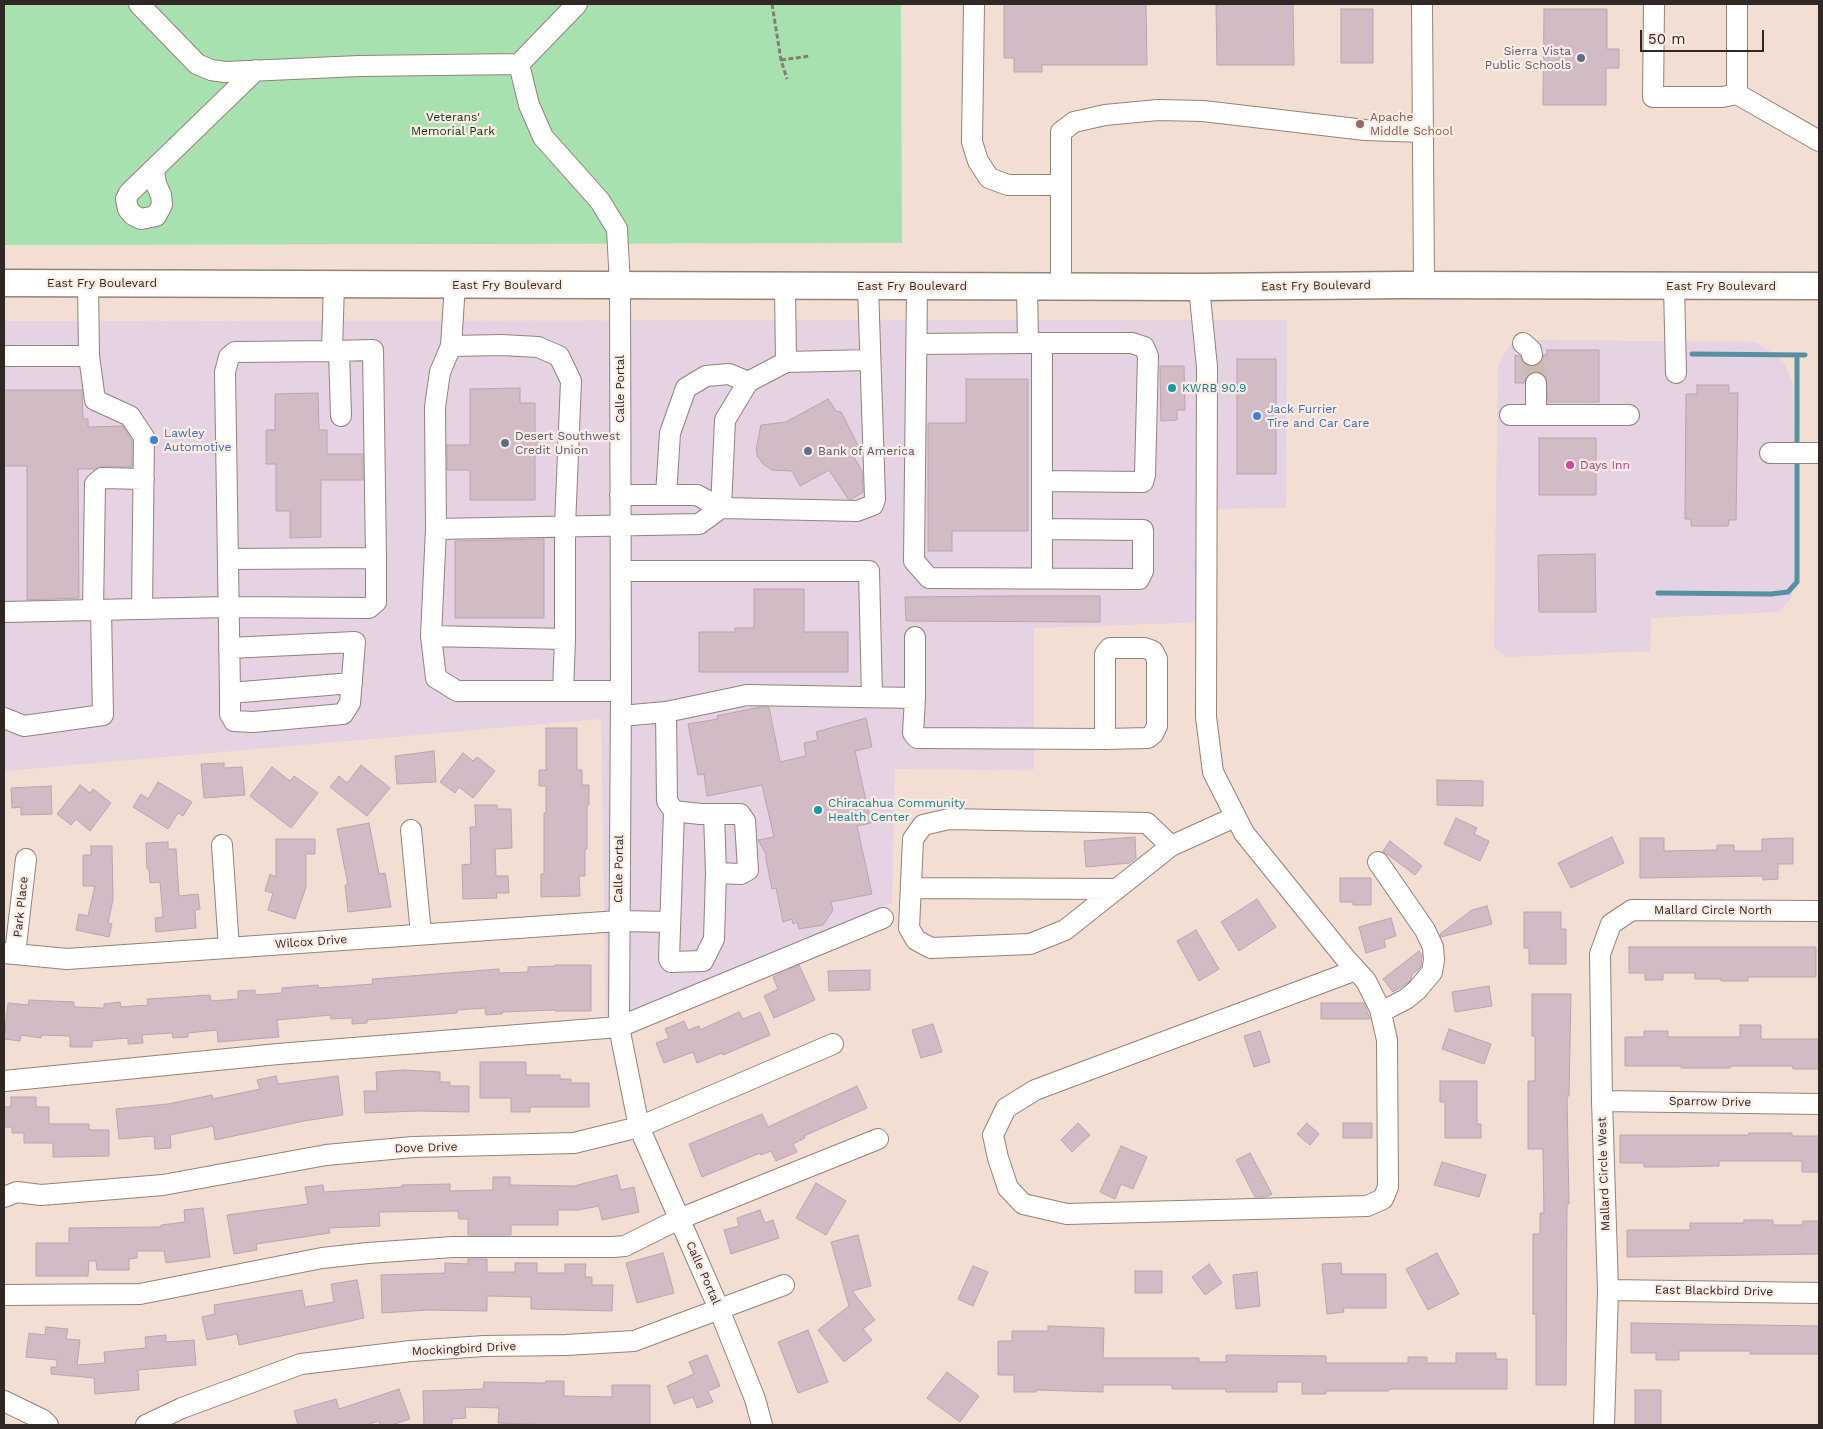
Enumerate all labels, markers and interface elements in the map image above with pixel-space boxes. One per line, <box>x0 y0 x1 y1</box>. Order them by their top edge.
scale bar <box>1643 20 1767 52</box>
text: 50 m <box>1648 30 1685 48</box>
place label: Sierra Vista Public Schools <box>1485 44 1571 72</box>
marker: Sierra Vista Public Schools <box>1575 52 1587 64</box>
park label: Veterans' Memorial Park <box>411 110 495 138</box>
place label: Apache Middle School <box>1370 110 1453 138</box>
marker: Apache Middle School <box>1354 118 1366 130</box>
street label: East Fry Boulevard <box>47 276 157 290</box>
street label: East Fry Boulevard <box>452 278 562 292</box>
street label: East Fry Boulevard <box>1261 278 1371 294</box>
street label: East Fry Boulevard <box>857 279 967 293</box>
street label: East Fry Boulevard <box>1666 279 1776 293</box>
street label: Calle Portal <box>613 355 627 423</box>
place label: KWRB 90.9 <box>1182 381 1246 395</box>
marker: KWRB 90.9 <box>1166 382 1178 394</box>
place label: Jack Furrier Tire and Car Care <box>1267 402 1369 430</box>
marker: Jack Furrier Tire and Car Care <box>1251 410 1263 422</box>
place label: Lawley Automotive <box>164 426 231 454</box>
place label: Desert Southwest Credit Union <box>515 429 620 457</box>
marker: Lawley Automotive <box>148 434 160 446</box>
marker: Desert Southwest Credit Union <box>499 437 511 449</box>
place label: Bank of America <box>818 444 915 458</box>
marker: Bank of America <box>802 445 814 457</box>
place label: Days Inn <box>1580 458 1630 472</box>
marker: Days Inn <box>1564 459 1576 471</box>
place label: Chiracahua Community Health Center <box>828 796 965 824</box>
marker: Chiracahua Community Health Center <box>812 804 824 816</box>
street label: Calle Portal <box>611 835 627 903</box>
street label: Park Place <box>11 876 31 938</box>
street label: Mallard Circle North <box>1654 903 1772 917</box>
street label: Wilcox Drive <box>274 932 348 952</box>
street label: Sparrow Drive <box>1669 1094 1751 1110</box>
street label: Mallard Circle West <box>1595 1117 1613 1231</box>
street label: Dove Drive <box>394 1140 458 1156</box>
street label: Calle Portal <box>683 1239 723 1307</box>
street label: East Blackbird Drive <box>1655 1283 1773 1299</box>
street label: Mockingbird Drive <box>411 1339 517 1359</box>

